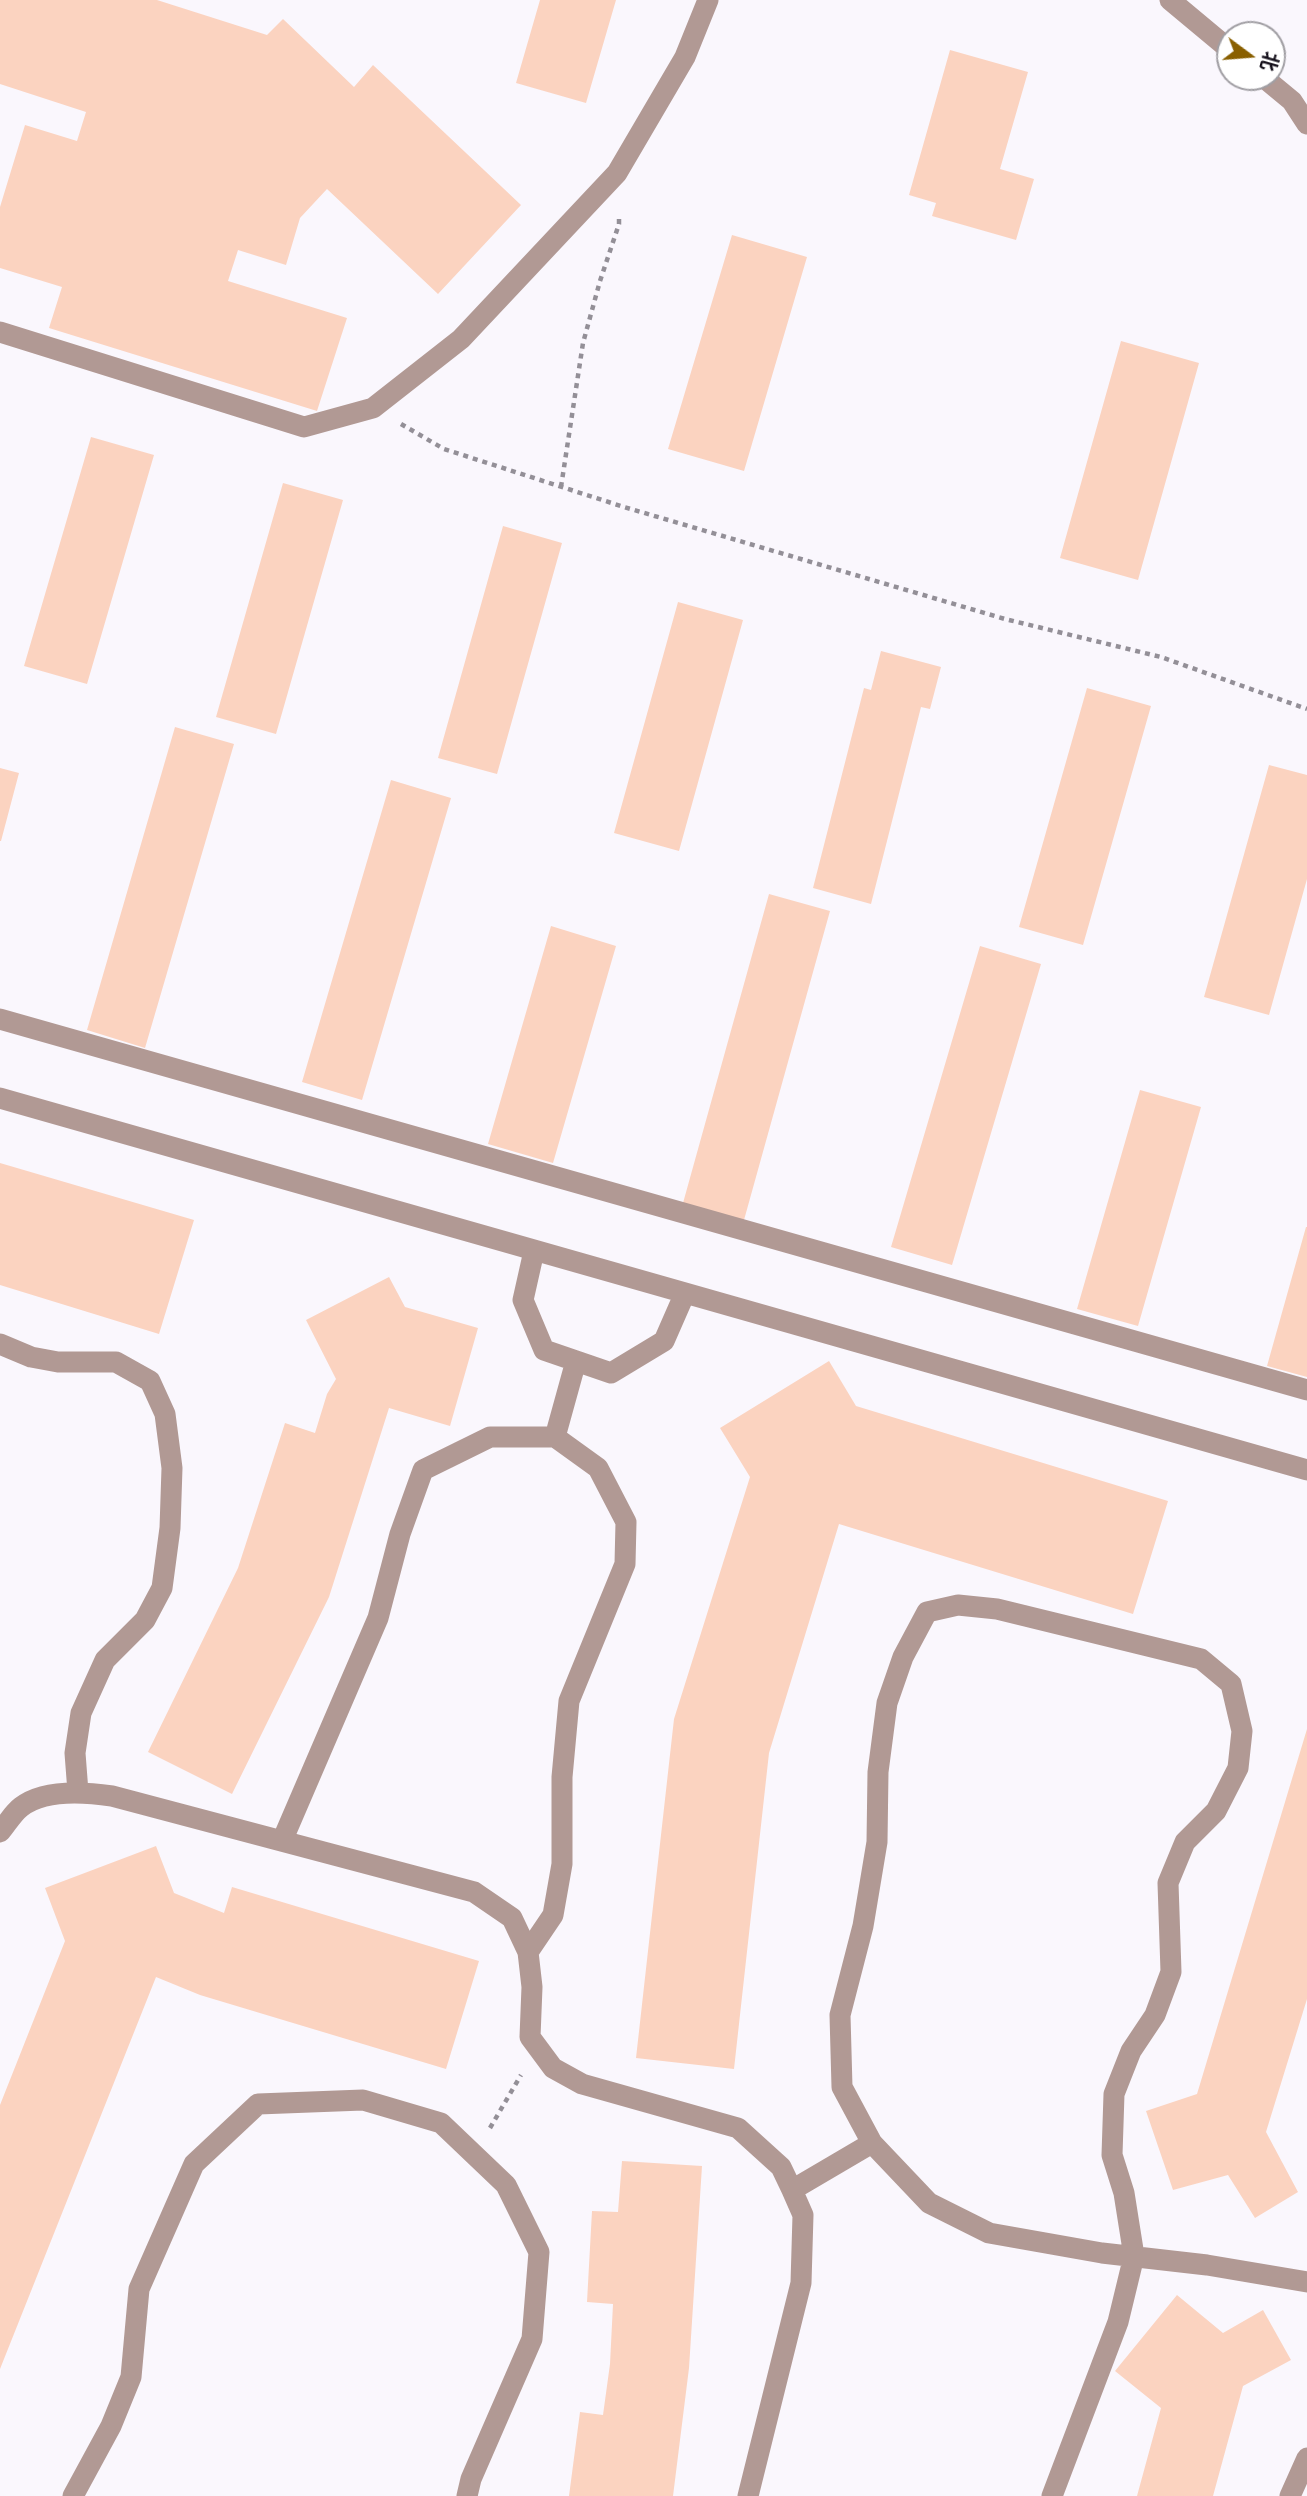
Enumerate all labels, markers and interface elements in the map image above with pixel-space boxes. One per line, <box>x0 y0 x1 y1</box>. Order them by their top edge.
north arrow <box>1216 21 1286 91</box>
text: 北 <box>1256 49 1283 74</box>

